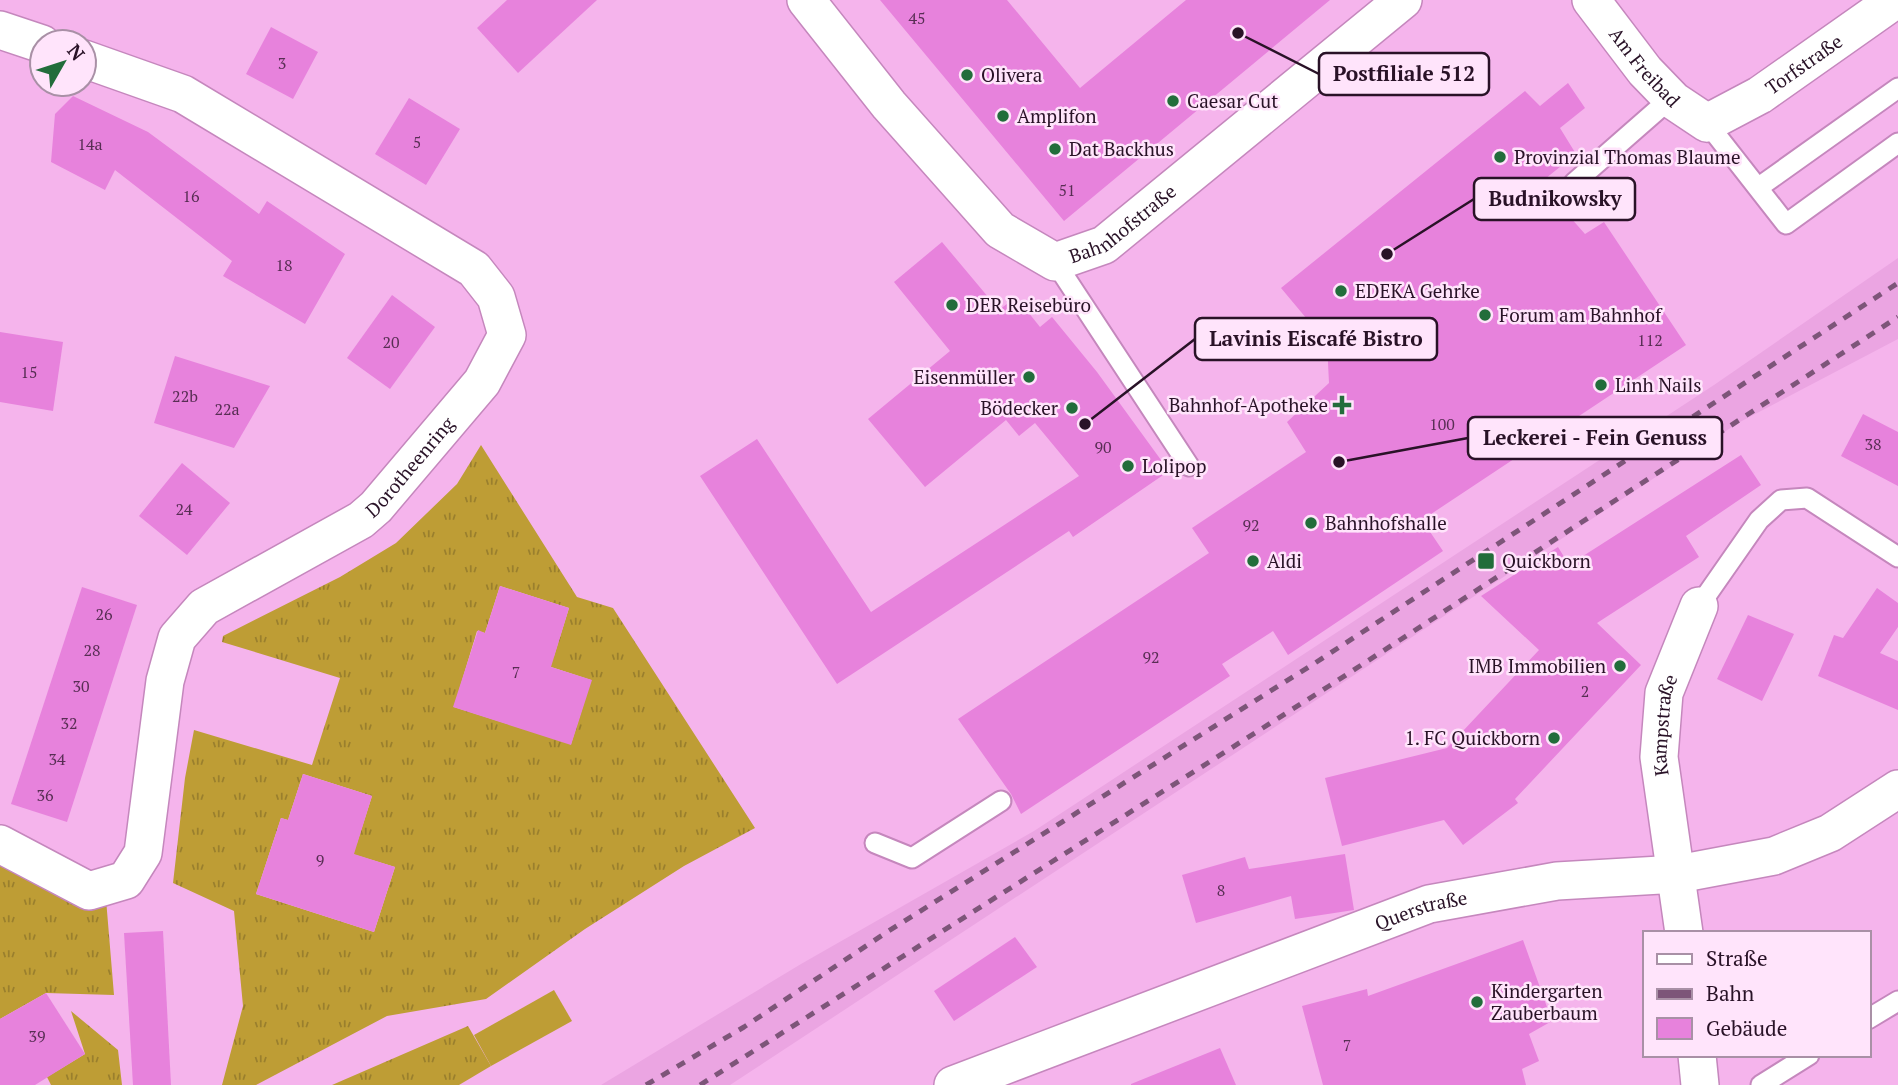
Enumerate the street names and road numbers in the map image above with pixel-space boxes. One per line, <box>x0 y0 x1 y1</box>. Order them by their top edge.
street label: Am Freibad <box>1604 22 1686 112</box>
street label: Torfstraße <box>1760 28 1847 100</box>
street label: Bahnhofstraße <box>1065 178 1181 268</box>
street label: Dorotheenring <box>360 410 460 523</box>
street label: Kampstraße <box>1646 670 1682 778</box>
street label: Querstraße <box>1371 884 1469 936</box>

